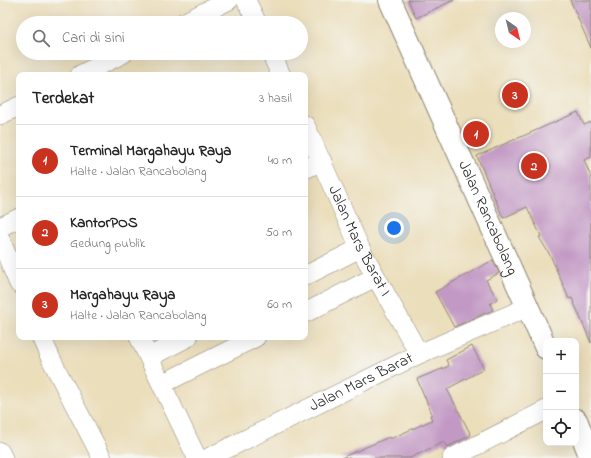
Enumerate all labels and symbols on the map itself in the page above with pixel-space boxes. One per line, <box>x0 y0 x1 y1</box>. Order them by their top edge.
north arrow <box>495 12 531 48</box>
pin: 3 <box>502 80 528 110</box>
pin: 1 <box>463 119 489 149</box>
pin: 2 <box>521 151 547 181</box>
street label: Jalan Rancabolang <box>452 157 524 279</box>
street label: Jalan Mars Barat I <box>322 182 397 301</box>
your location <box>384 218 404 238</box>
street label: Jalan Mars Barat <box>305 346 418 418</box>

